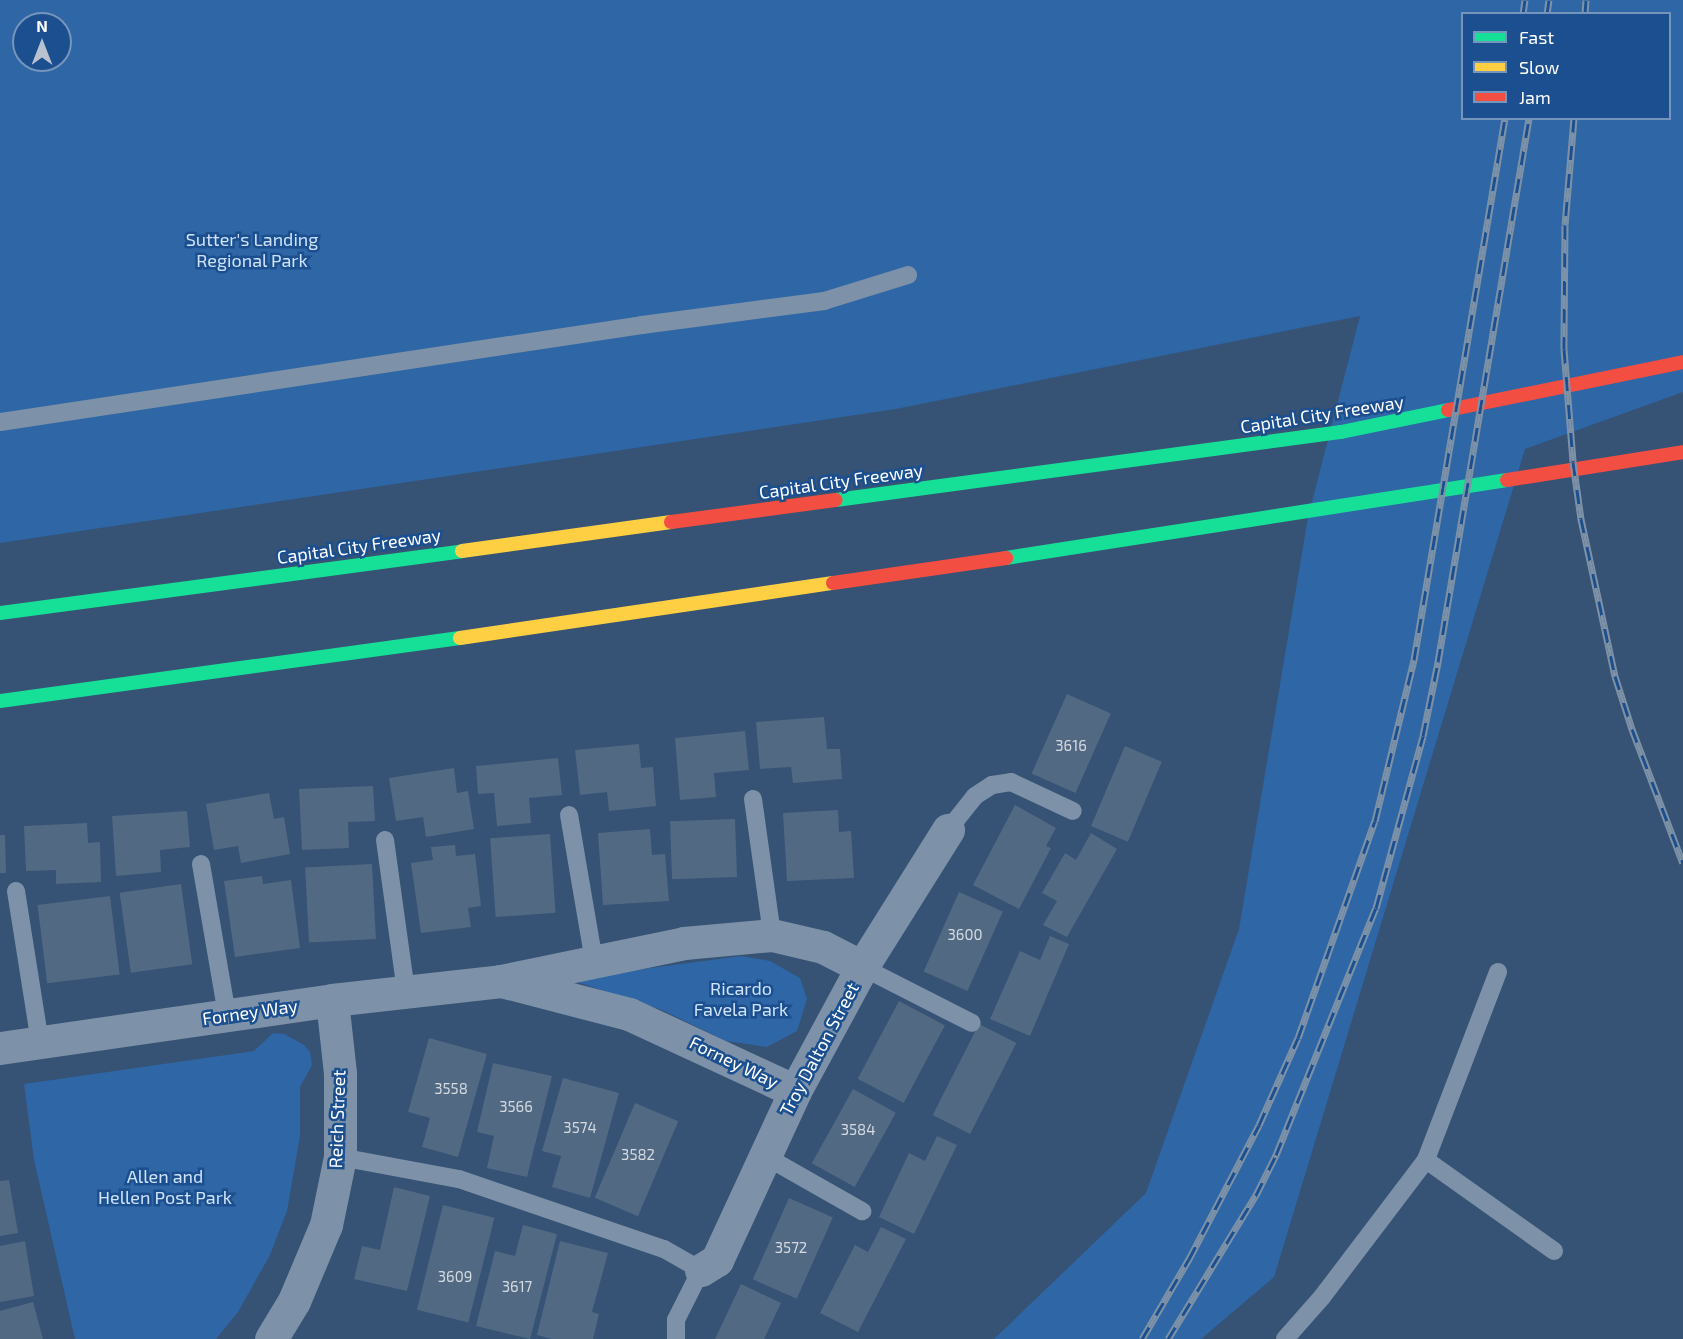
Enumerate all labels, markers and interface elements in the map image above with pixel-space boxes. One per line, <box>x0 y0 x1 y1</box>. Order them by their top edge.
north arrow <box>12 12 72 72</box>
legend <box>1461 12 1671 120</box>
text: N <box>36 16 48 35</box>
text: Fast <box>1519 26 1554 48</box>
text: Slow <box>1519 56 1559 78</box>
text: Jam <box>1519 86 1551 108</box>
park label: Sutter's Landing Regional Park <box>186 229 318 272</box>
street label: Capital City Freeway <box>1238 390 1406 438</box>
street label: Capital City Freeway <box>757 459 925 503</box>
street label: Capital City Freeway <box>275 524 443 568</box>
house number: 3616 <box>1055 737 1087 755</box>
house number: 3600 <box>947 926 983 944</box>
park label: Ricardo Favela Park <box>694 978 788 1020</box>
street label: Troy Dalton Street <box>775 979 863 1119</box>
street label: Forney Way <box>201 995 299 1029</box>
street label: Forney Way <box>686 1031 782 1093</box>
street label: Reich Street <box>324 1069 350 1169</box>
house number: 3558 <box>434 1080 468 1098</box>
house number: 3566 <box>499 1098 533 1116</box>
house number: 3574 <box>563 1119 597 1137</box>
house number: 3584 <box>841 1121 875 1139</box>
house number: 3582 <box>621 1146 655 1164</box>
park label: Allen and Hellen Post Park <box>98 1166 232 1208</box>
house number: 3572 <box>775 1239 807 1257</box>
house number: 3609 <box>438 1268 472 1286</box>
house number: 3617 <box>502 1278 532 1296</box>

